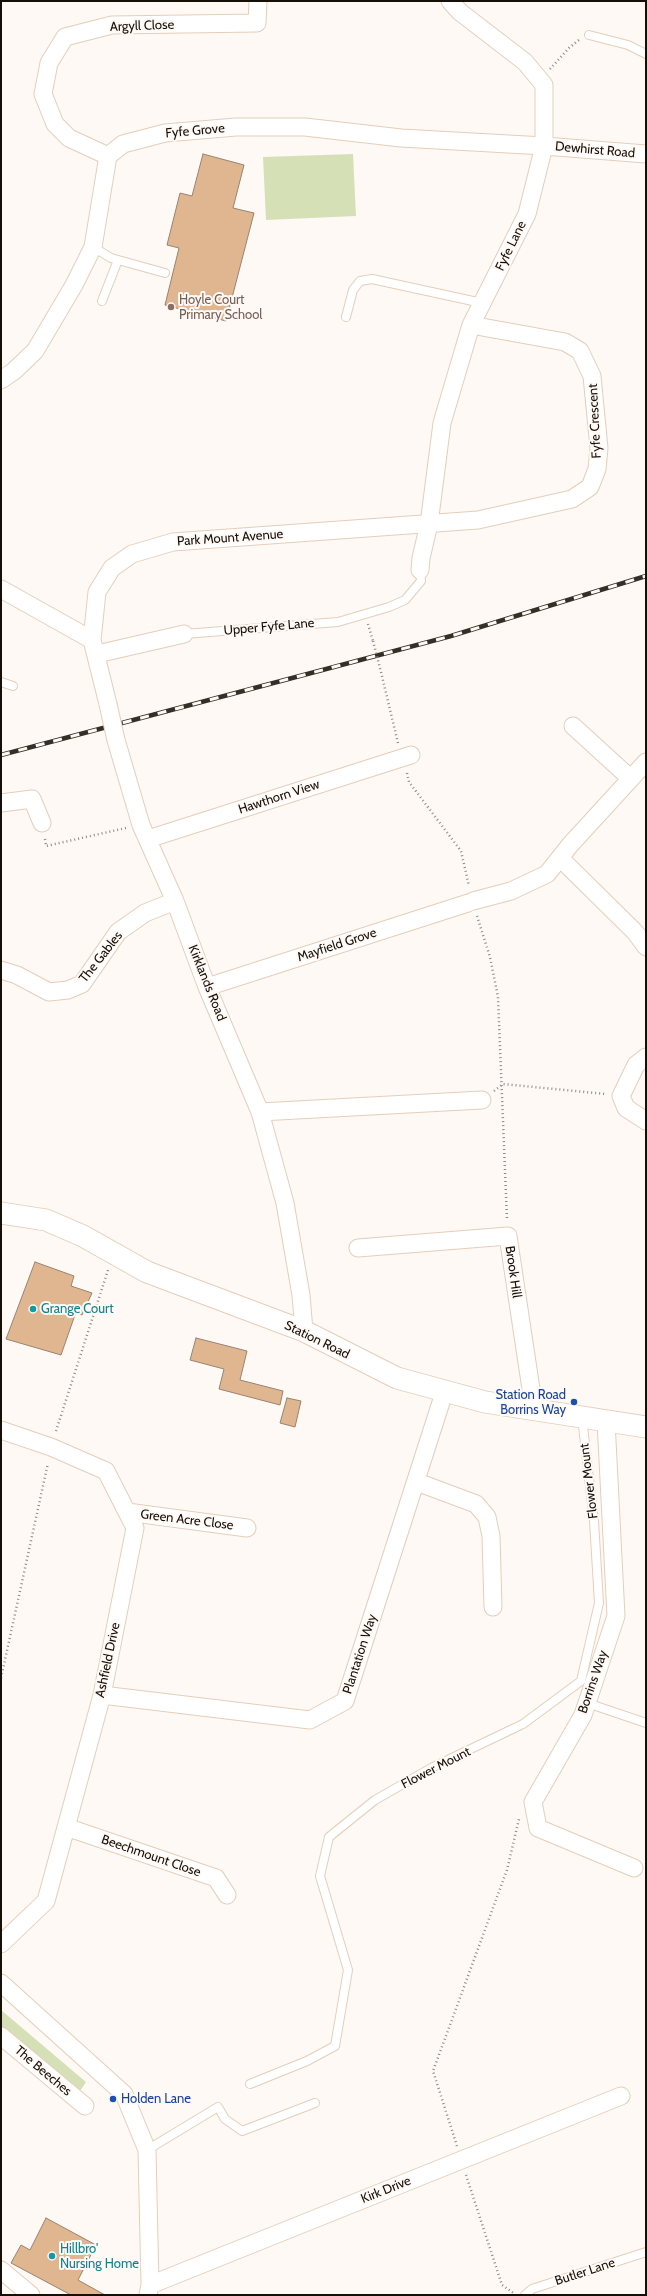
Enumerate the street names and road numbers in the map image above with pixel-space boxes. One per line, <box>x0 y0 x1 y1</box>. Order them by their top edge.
street label: Argyll Close <box>110 17 174 35</box>
street label: Fyfe Grove <box>165 121 225 141</box>
street label: Dewhirst Road <box>554 139 636 161</box>
street label: Fyfe Lane <box>492 218 530 274</box>
street label: Fyfe Crescent <box>585 383 605 459</box>
street label: Park Mount Avenue <box>176 527 284 549</box>
street label: Upper Fyfe Lane <box>223 615 315 639</box>
street label: Hawthorn View <box>236 776 322 818</box>
street label: Mayfield Grove <box>295 925 379 965</box>
street label: The Gables <box>76 928 126 986</box>
street label: Kirklands Road <box>185 943 229 1023</box>
street label: Brook Hill <box>502 1245 524 1299</box>
street label: Station Road <box>282 1318 352 1362</box>
street label: Flower Mount <box>577 1442 601 1520</box>
street label: Green Acre Close <box>140 1507 234 1533</box>
street label: Plantation Way <box>340 1612 380 1696</box>
street label: Ashfield Drive <box>92 1621 124 1699</box>
street label: Borrins Way <box>575 1648 611 1716</box>
street label: Flower Mount <box>399 1744 473 1792</box>
street label: Beechmount Close <box>99 1832 203 1880</box>
street label: The Beeches <box>11 2043 75 2099</box>
street label: Kirk Drive <box>359 2173 413 2207</box>
street label: Butler Lane <box>553 2255 617 2289</box>

